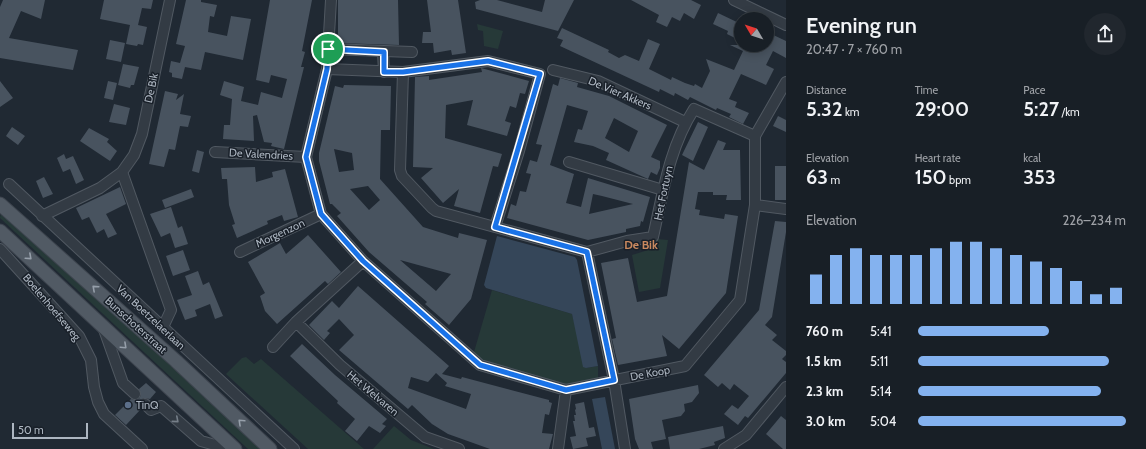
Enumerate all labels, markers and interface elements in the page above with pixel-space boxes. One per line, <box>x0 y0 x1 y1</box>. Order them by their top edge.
north arrow <box>734 12 774 52</box>
map controls <box>734 12 774 52</box>
text: Evening run <box>806 12 917 39</box>
button: share <box>1084 13 1126 55</box>
pin <box>311 32 345 66</box>
icon: arrive <box>317 38 339 60</box>
text: 20:47 · 7 × 760 m <box>806 41 902 57</box>
street label: De Bik <box>141 72 161 104</box>
street label: De Vier Akkers <box>586 73 654 113</box>
text: Distance <box>806 83 847 97</box>
text: Time <box>915 83 938 97</box>
text: Pace <box>1023 83 1045 97</box>
text: 5.32 <box>806 97 842 121</box>
text: 29:00 <box>915 97 969 121</box>
text: 5:27 <box>1023 97 1059 121</box>
text: km <box>842 105 860 119</box>
text: /km <box>1059 105 1080 119</box>
street label: De Valendries <box>229 145 294 163</box>
text: Elevation <box>806 151 849 165</box>
text: Heart rate <box>915 151 961 165</box>
text: kcal <box>1023 151 1041 165</box>
street label: Het Fortuyn <box>650 164 676 222</box>
text: 63 <box>806 165 828 189</box>
text: 150 <box>915 165 947 189</box>
text: 353 <box>1023 165 1056 189</box>
text: m <box>828 173 840 187</box>
text: bpm <box>947 173 971 187</box>
text: Elevation <box>806 212 857 228</box>
text: 226–234 m <box>1062 212 1126 228</box>
street label: Morgenzon <box>253 216 307 250</box>
district label: De Bik <box>624 237 658 252</box>
one-way arrow <box>24 253 32 260</box>
street label: Boelenhoefseweg <box>20 271 84 344</box>
street label: Van Boetzelaerlaan <box>114 281 188 353</box>
one-way arrow <box>92 286 100 293</box>
street label: Bunschoterstraat <box>102 294 170 357</box>
text: 760 m <box>806 323 843 339</box>
text: 5:41 <box>870 323 892 339</box>
one-way arrow <box>120 341 127 348</box>
text: 1.5 km <box>806 353 841 369</box>
text: 5:11 <box>870 353 888 369</box>
street label: De Koop <box>629 362 671 384</box>
street label: Het Welvaren <box>344 367 402 419</box>
text: 2.3 km <box>806 383 843 399</box>
text: 5:14 <box>870 383 892 399</box>
place label: TinQ <box>136 398 159 412</box>
marker: TinQ <box>123 400 133 410</box>
text: 3.0 km <box>806 413 845 429</box>
text: 5:04 <box>870 413 896 429</box>
one-way arrow <box>171 415 179 422</box>
one-way arrow <box>238 419 246 427</box>
scale bar <box>12 421 88 440</box>
text: 50 m <box>18 423 44 437</box>

